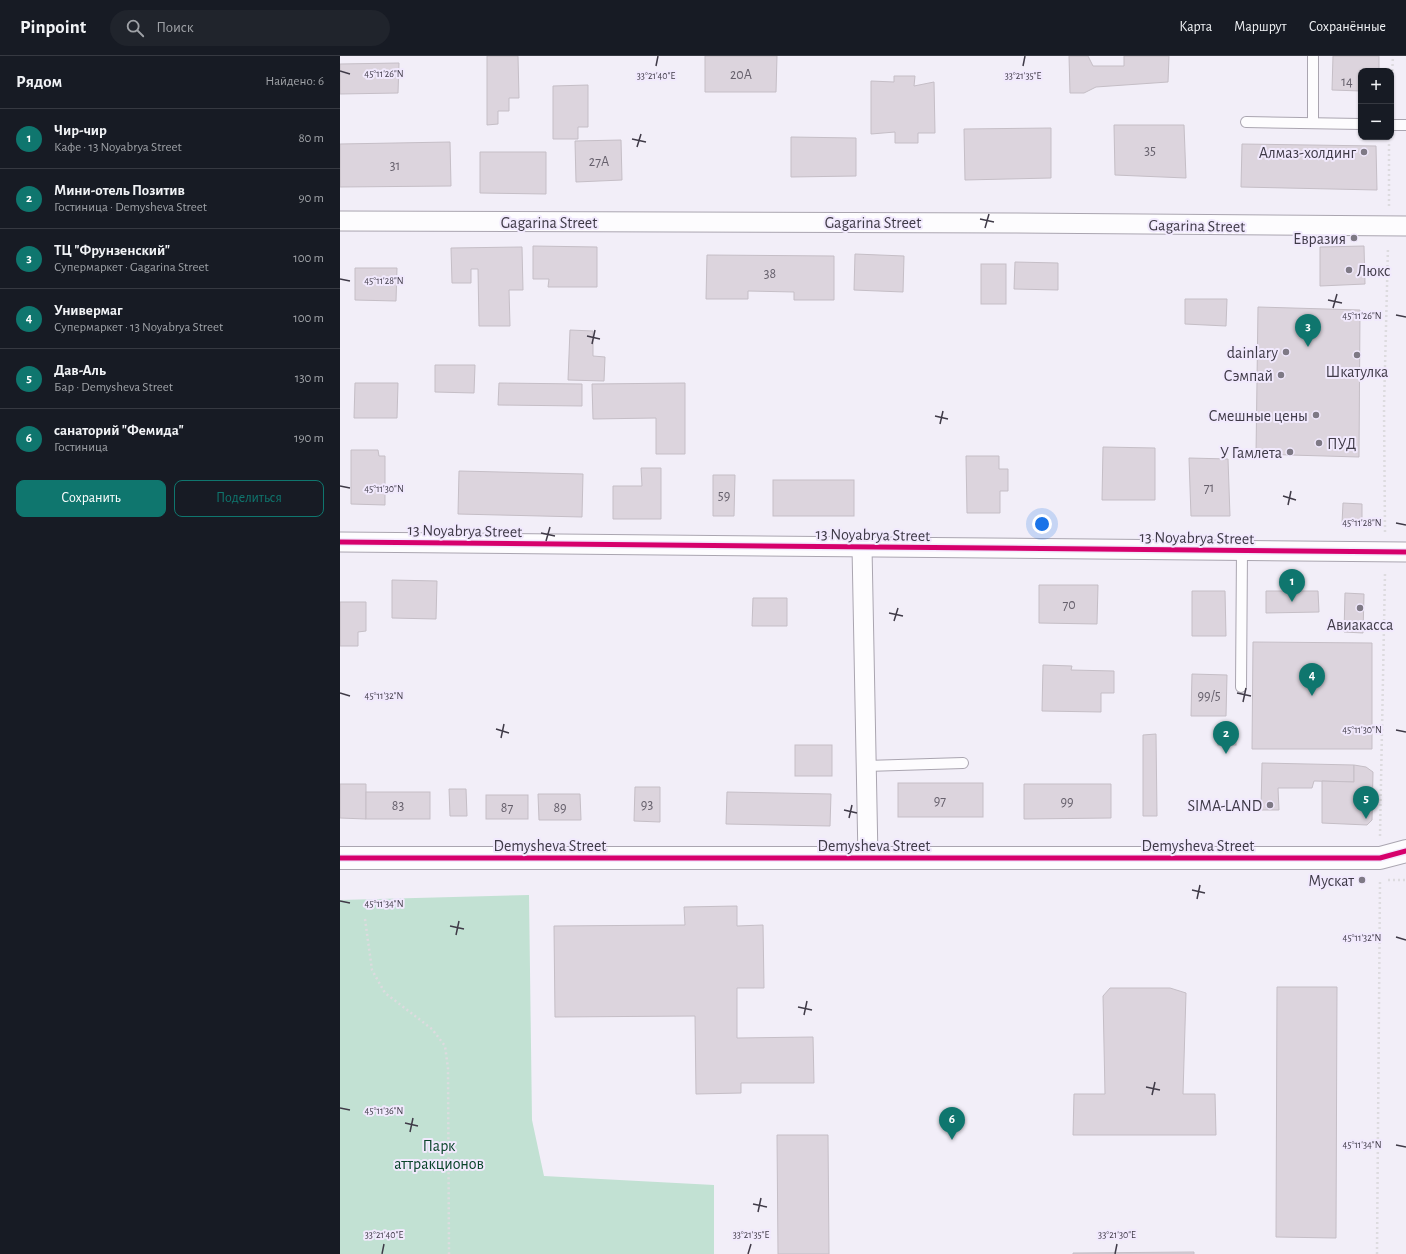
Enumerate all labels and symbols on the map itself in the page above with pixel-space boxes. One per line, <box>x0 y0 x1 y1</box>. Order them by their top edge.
house number: 20А <box>730 68 752 82</box>
text: 45°11'26"N <box>364 69 404 79</box>
text: 33°21'40"E <box>637 71 675 81</box>
text: 33°21'35"E <box>1005 71 1042 81</box>
house number: 14 <box>1341 75 1353 89</box>
house number: 35 <box>1144 144 1156 158</box>
place label: Алмаз-холдинг <box>1259 145 1356 161</box>
marker: Алмаз-холдинг <box>1359 147 1369 157</box>
house number: 27А <box>589 155 609 169</box>
house number: 31 <box>390 159 400 173</box>
street label: Gagarina Street <box>501 215 597 231</box>
street label: Gagarina Street <box>825 215 921 231</box>
street label: Gagarina Street <box>1149 217 1245 235</box>
place label: Евразия <box>1293 231 1346 247</box>
marker: Евразия <box>1349 233 1359 243</box>
place label: Люкс <box>1357 263 1391 279</box>
marker: Люкс <box>1344 265 1354 275</box>
house number: 38 <box>764 267 776 281</box>
text: 45°11'28"N <box>364 276 404 286</box>
text: 45°11'26"N <box>1342 311 1382 321</box>
pin: 3 <box>1295 314 1321 347</box>
place label: dainlary <box>1227 345 1278 362</box>
marker: dainlary <box>1281 347 1291 357</box>
marker: Шкатулка <box>1352 350 1362 360</box>
place label: Шкатулка <box>1326 364 1388 381</box>
place label: Сэмпай <box>1224 368 1273 384</box>
marker: Сэмпай <box>1276 370 1286 380</box>
place label: Смешные цены <box>1208 408 1308 424</box>
marker: Смешные цены <box>1311 410 1321 420</box>
place label: ПУД <box>1327 436 1356 452</box>
marker: ПУД <box>1314 438 1324 448</box>
place label: У Гамлета <box>1220 445 1282 461</box>
marker: У Гамлета <box>1285 447 1295 457</box>
house number: 71 <box>1204 481 1214 495</box>
text: 45°11'30"N <box>364 484 404 494</box>
house number: 59 <box>718 489 730 503</box>
your location <box>1032 514 1052 534</box>
text: 45°11'28"N <box>1342 518 1382 528</box>
street label: 13 Noyabrya Street <box>408 522 522 541</box>
street label: 13 Noyabrya Street <box>816 526 930 545</box>
street label: 13 Noyabrya Street <box>1140 529 1254 548</box>
pin: 1 <box>1279 569 1305 602</box>
house number: 70 <box>1062 598 1076 612</box>
marker: Авиакасса <box>1355 603 1365 613</box>
place label: Авиакасса <box>1327 617 1393 633</box>
pin: 4 <box>1299 663 1325 696</box>
house number: 99/5 <box>1197 689 1221 703</box>
text: 45°11'32"N <box>365 691 403 701</box>
pin: 2 <box>1213 721 1239 754</box>
text: 45°11'30"N <box>1342 725 1382 735</box>
pin: 5 <box>1353 786 1379 819</box>
house number: 97 <box>934 794 946 808</box>
house number: 99 <box>1060 795 1074 809</box>
house number: 93 <box>641 798 653 812</box>
place label: SIMA-LAND <box>1187 798 1262 814</box>
house number: 83 <box>392 799 404 813</box>
marker: SIMA-LAND <box>1265 800 1275 810</box>
house number: 87 <box>501 801 513 815</box>
house number: 89 <box>553 801 567 815</box>
street label: Demysheva Street <box>494 838 606 855</box>
street label: Demysheva Street <box>818 838 930 855</box>
street label: Demysheva Street <box>1142 838 1254 855</box>
place label: Мускат <box>1308 873 1354 890</box>
marker: Мускат <box>1357 875 1367 885</box>
text: 45°11'34"N <box>364 899 404 909</box>
text: 45°11'32"N <box>1343 933 1381 943</box>
text: 45°11'36"N <box>365 1106 403 1116</box>
pin: 6 <box>939 1107 965 1140</box>
park label: Парк аттракционов <box>394 1138 484 1172</box>
text: 45°11'34"N <box>1342 1140 1382 1150</box>
text: 33°21'40"E <box>365 1230 403 1240</box>
text: 33°21'35"E <box>733 1230 770 1240</box>
text: 33°21'30"E <box>1098 1230 1136 1240</box>

